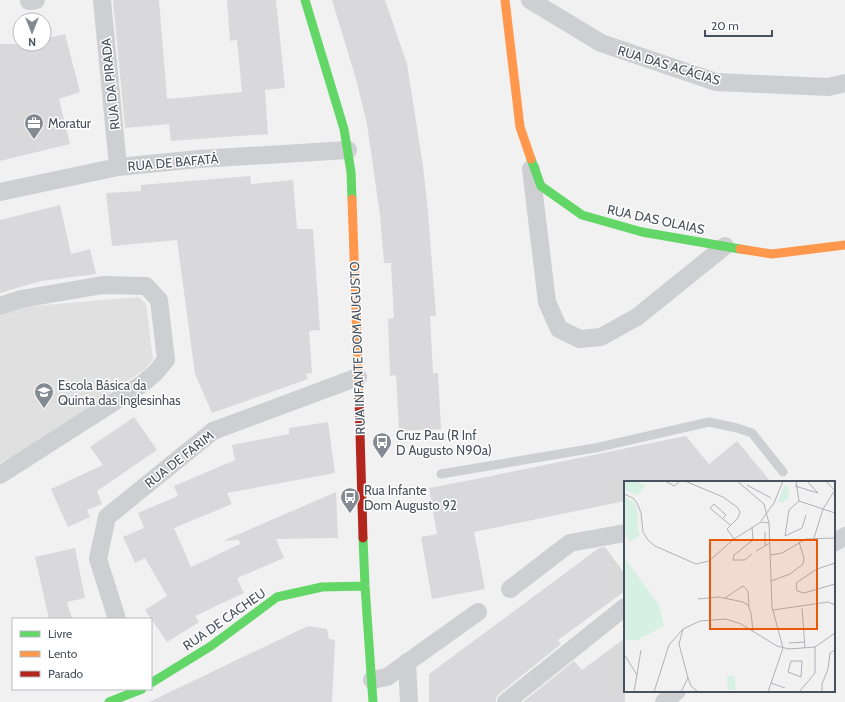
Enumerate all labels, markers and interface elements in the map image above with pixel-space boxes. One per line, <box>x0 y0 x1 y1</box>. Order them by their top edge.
north arrow <box>12 12 52 52</box>
scale bar <box>705 12 772 38</box>
text: 20 m <box>711 18 739 33</box>
text: N <box>28 35 36 49</box>
street label: RUA DA PIRADA <box>97 37 123 131</box>
street label: RUA DAS ACÁCIAS <box>616 41 723 88</box>
office icon: Moratur <box>23 112 45 140</box>
place label: Moratur <box>48 115 92 131</box>
street label: RUA DE BAFATÁ <box>127 149 219 174</box>
street label: RUA DAS OLAIAS <box>606 201 707 237</box>
street label: RUA INFANTE DOM AUGUSTO <box>346 261 368 435</box>
place label: Escola Básica da Quinta das Inglesinhas <box>58 377 181 408</box>
school or university icon: Escola Básica da Quinta das Inglesinhas <box>33 381 55 409</box>
street label: RUA DE FARIM <box>141 427 217 491</box>
place label: Cruz Pau (R Inf D Augusto N90a) <box>396 427 492 458</box>
bus stop icon: Cruz Pau (R Inf D Augusto N90a) <box>371 431 393 459</box>
inset map <box>624 481 835 692</box>
place label: Rua Infante Dom Augusto 92 <box>364 482 457 513</box>
bus stop icon: Rua Infante Dom Augusto 92 <box>339 486 361 514</box>
street label: RUA DE CACHEU <box>180 585 268 653</box>
legend <box>12 618 152 690</box>
text: Livre <box>48 626 72 641</box>
text: Lento <box>48 646 78 661</box>
text: Parado <box>48 666 84 681</box>

